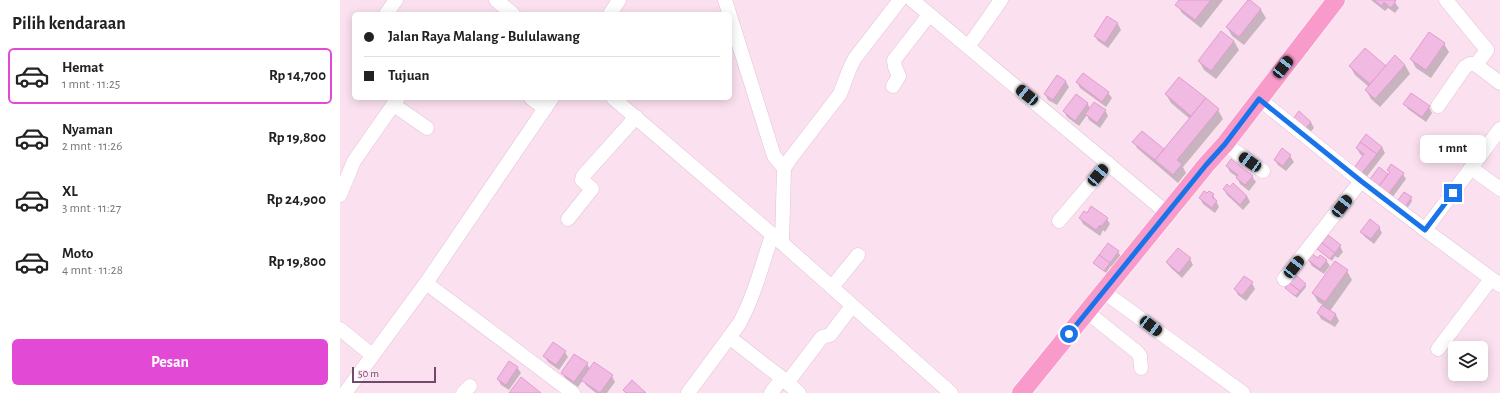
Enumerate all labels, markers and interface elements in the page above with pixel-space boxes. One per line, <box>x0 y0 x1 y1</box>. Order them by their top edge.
text: Pilih kendaraan <box>12 15 126 33</box>
text: Jalan Raya Malang - Bululawang <box>388 29 580 44</box>
car <box>1271 54 1295 80</box>
icon: car <box>14 58 50 94</box>
text: Hemat <box>62 60 104 75</box>
text: Rp 14,700 <box>269 68 326 83</box>
text: Tujuan <box>388 68 430 83</box>
text: 1 mnt · 11:25 <box>62 78 120 91</box>
car <box>1014 83 1040 107</box>
icon: car <box>14 120 50 156</box>
text: Nyaman <box>62 122 113 137</box>
text: Rp 19,800 <box>268 130 326 145</box>
callout: 1 mnt <box>1420 135 1486 163</box>
text: 2 mnt · 11:26 <box>62 140 122 153</box>
text: 1 mnt <box>1439 142 1467 155</box>
car <box>1237 150 1263 174</box>
car <box>1086 162 1110 188</box>
icon: car <box>14 182 50 218</box>
text: XL <box>62 184 78 199</box>
route end <box>1444 184 1462 202</box>
text: Rp 24,900 <box>266 192 326 207</box>
car <box>1330 193 1354 219</box>
text: 3 mnt · 11:27 <box>62 202 121 215</box>
icon: car <box>14 244 50 280</box>
text: Moto <box>62 246 94 261</box>
text: Rp 19,800 <box>268 254 326 269</box>
car <box>1282 254 1306 280</box>
text: 4 mnt · 11:28 <box>62 264 123 277</box>
car <box>1138 314 1164 338</box>
route start <box>1060 325 1078 343</box>
button: Pesan <box>12 339 328 385</box>
map controls <box>1448 341 1488 381</box>
button: layers <box>1448 341 1488 381</box>
scale bar <box>352 365 436 384</box>
text: 50 m <box>358 368 379 379</box>

